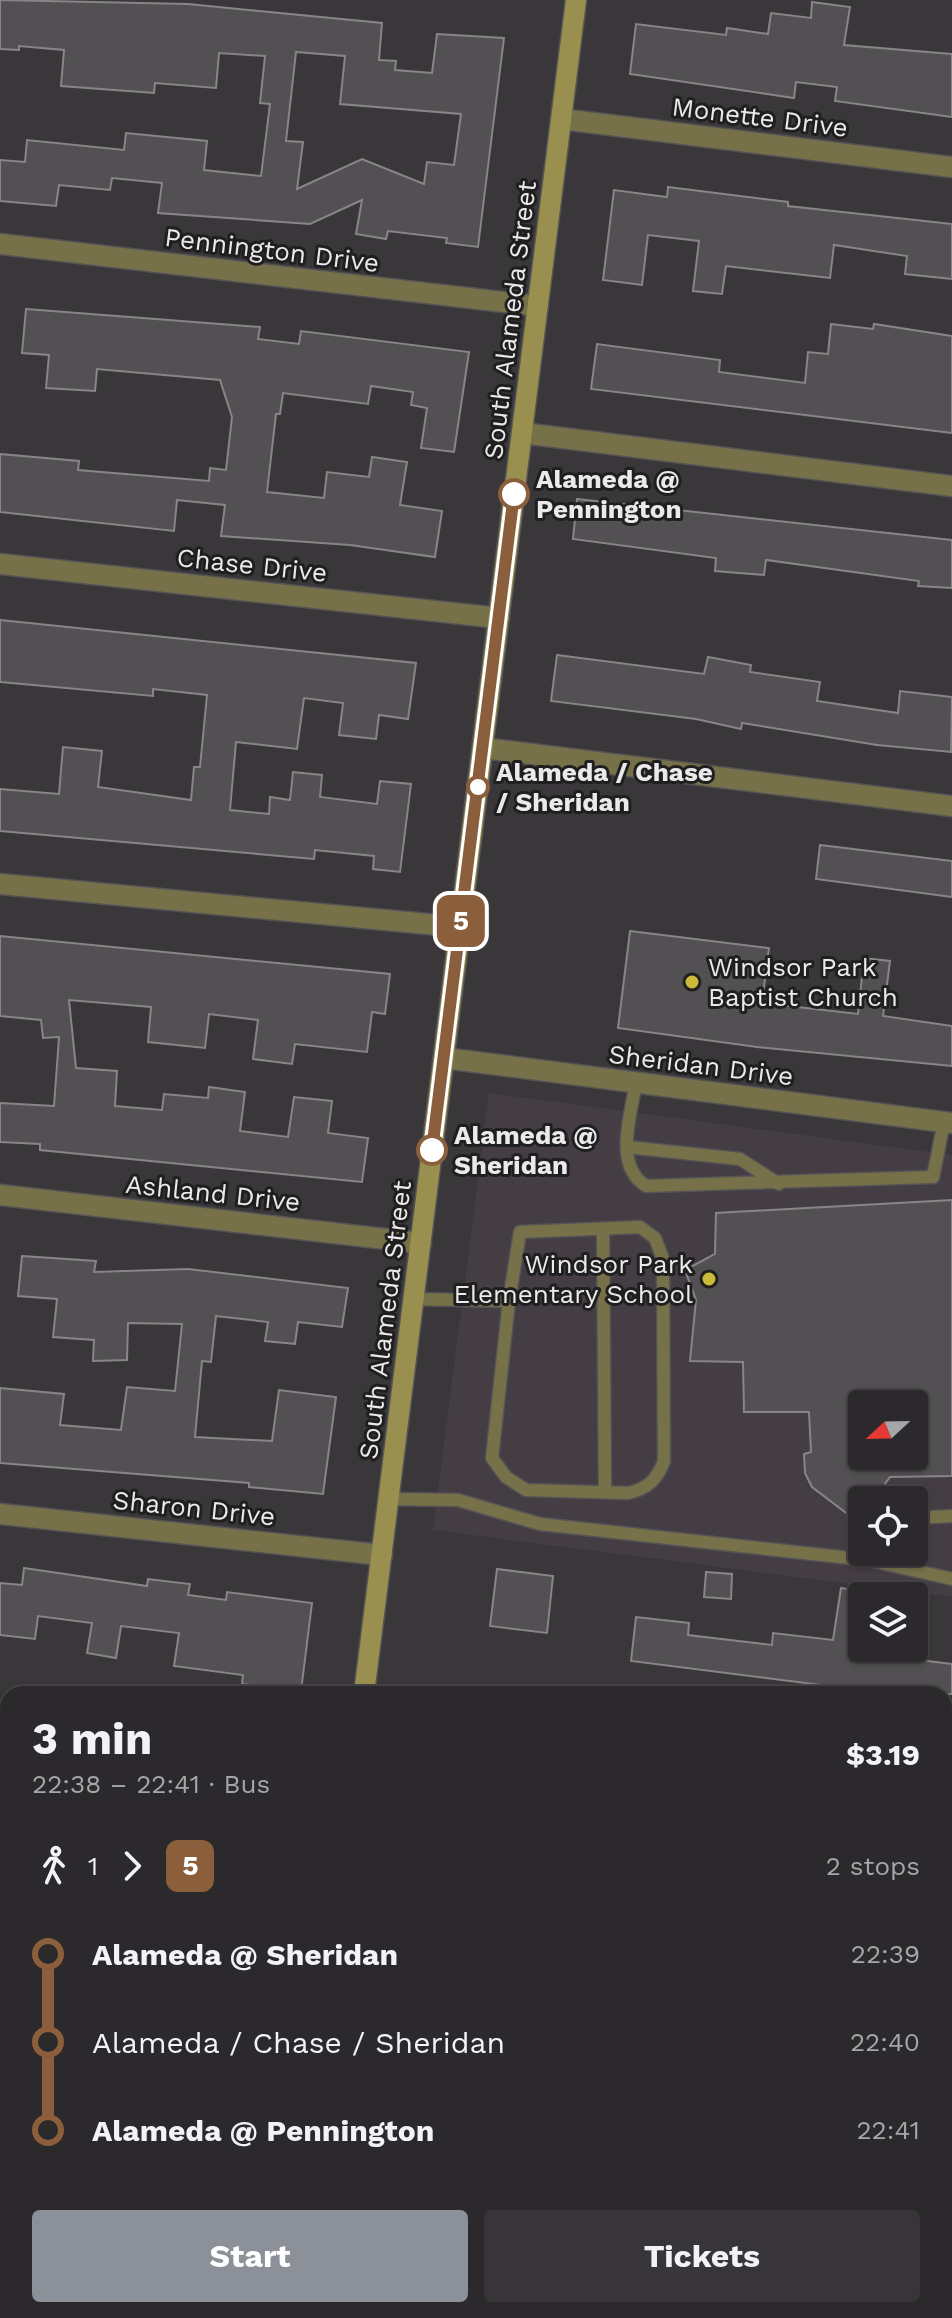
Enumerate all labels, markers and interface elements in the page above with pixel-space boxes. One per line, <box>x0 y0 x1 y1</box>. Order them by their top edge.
street label: Monette Drive <box>670 91 850 143</box>
street label: South Alameda Street <box>478 179 542 461</box>
street label: Pennington Drive <box>163 222 381 278</box>
place label: Alameda @ Pennington <box>536 464 682 524</box>
marker: Alameda @ Pennington <box>499 479 529 509</box>
street label: Chase Drive <box>175 542 329 588</box>
place label: Alameda / Chase / Sheridan <box>496 757 713 817</box>
marker: Alameda / Chase / Sheridan <box>467 776 489 798</box>
line badge: 5 <box>435 895 487 947</box>
text: 5 <box>453 904 469 937</box>
place label: Windsor Park Baptist Church <box>708 952 898 1012</box>
marker: Windsor Park Baptist Church <box>683 973 701 991</box>
street label: Sheridan Drive <box>607 1039 795 1091</box>
place label: Alameda @ Sheridan <box>454 1120 598 1180</box>
marker: Alameda @ Sheridan <box>417 1135 447 1165</box>
street label: Ashland Drive <box>124 1169 302 1217</box>
street label: South Alameda Street <box>353 1179 417 1461</box>
place label: Windsor Park Elementary School <box>453 1249 693 1309</box>
marker: Windsor Park Elementary School <box>700 1270 718 1288</box>
north arrow <box>848 1390 928 1470</box>
map controls <box>848 1390 928 1662</box>
street label: Sharon Drive <box>111 1485 277 1531</box>
button: locate <box>848 1486 928 1566</box>
button: layers <box>848 1582 928 1662</box>
text: 3 min <box>32 1713 152 1765</box>
text: $3.19 <box>846 1737 920 1772</box>
text: 22:38 – 22:41 · Bus <box>32 1769 270 1799</box>
icon: walk <box>32 1844 76 1888</box>
icon: forward <box>110 1844 154 1888</box>
text: 5 <box>182 1849 198 1882</box>
text: 1 <box>88 1851 98 1881</box>
text: 2 stops <box>826 1851 920 1881</box>
text: Alameda @ Sheridan <box>92 1937 398 1972</box>
text: 22:39 <box>851 1939 920 1969</box>
text: Alameda / Chase / Sheridan <box>92 2025 505 2060</box>
text: 22:40 <box>850 2027 920 2057</box>
text: Alameda @ Pennington <box>92 2113 434 2148</box>
text: 22:41 <box>856 2115 920 2145</box>
button: Start <box>32 2210 468 2302</box>
button: Tickets <box>484 2210 920 2302</box>

